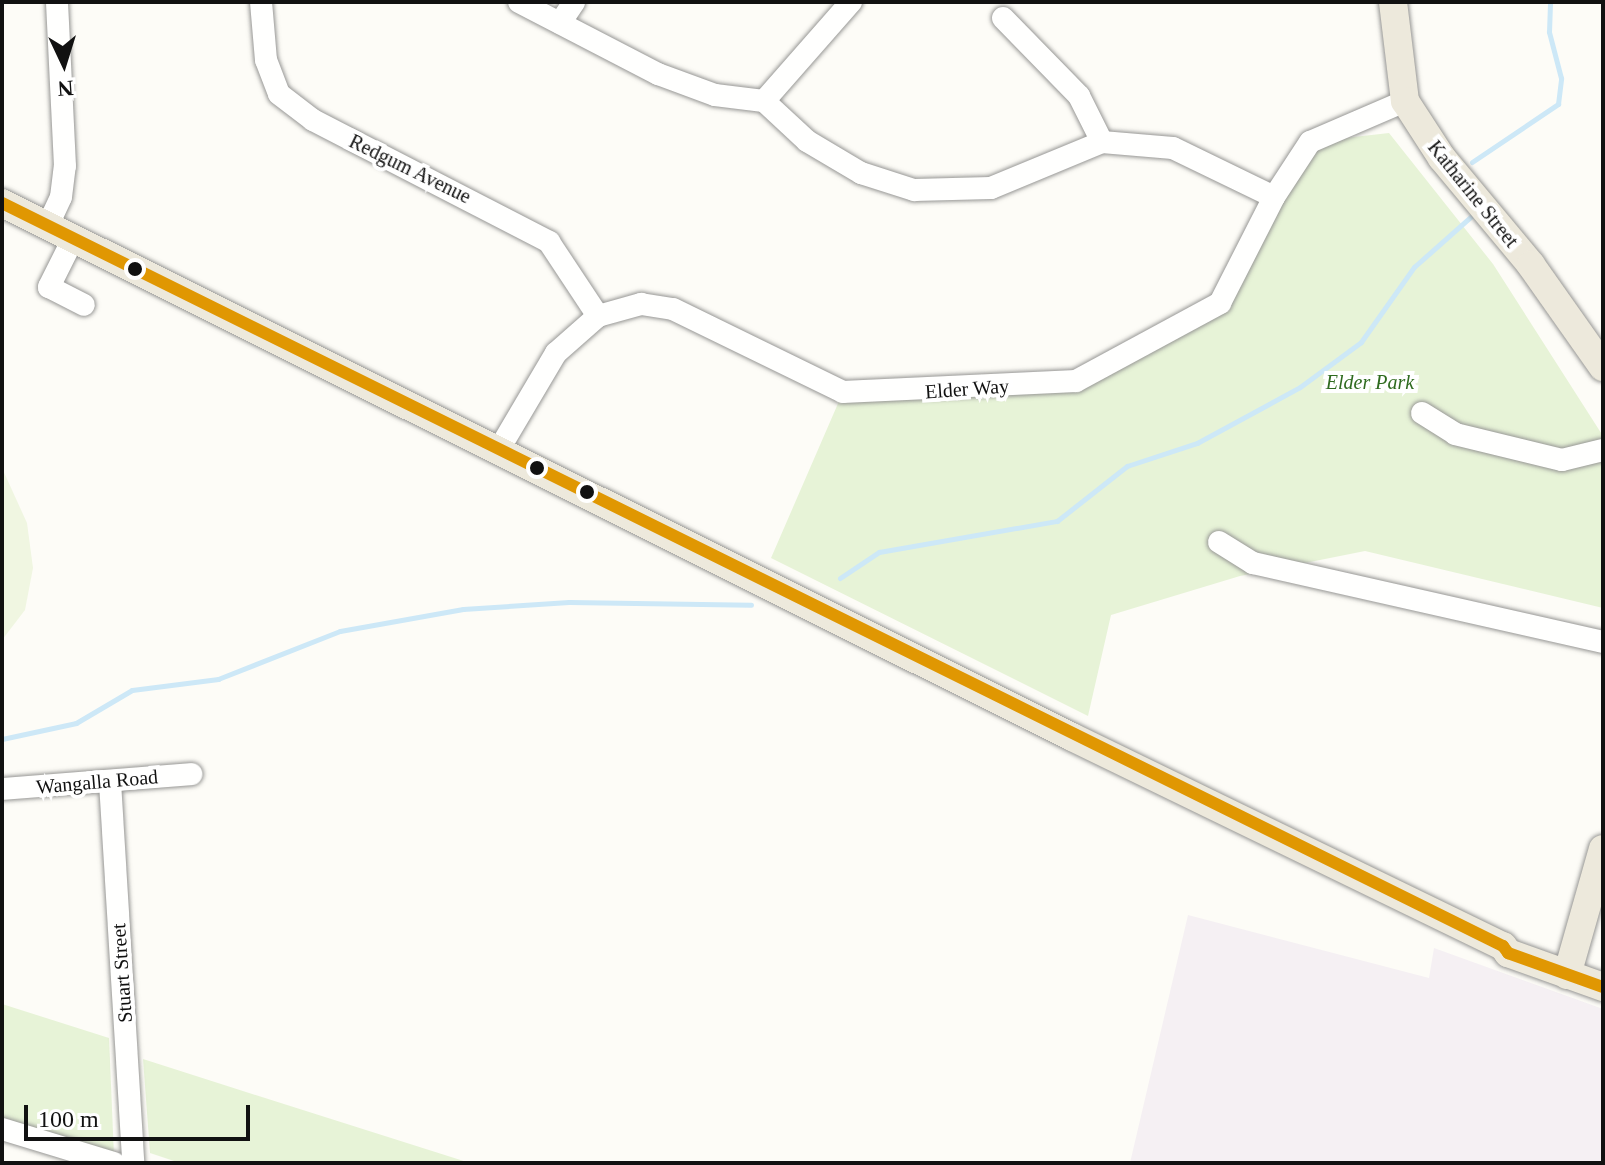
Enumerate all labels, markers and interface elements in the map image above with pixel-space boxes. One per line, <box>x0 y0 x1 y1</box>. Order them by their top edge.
north arrow <box>24 24 104 104</box>
text: N <box>57 75 75 101</box>
street label: Redgum Avenue <box>345 129 475 209</box>
street label: Katharine Street <box>1423 136 1523 252</box>
unlabelled marker <box>127 261 143 277</box>
park label: Elder Park <box>1326 370 1414 394</box>
street label: Elder Way <box>924 374 1010 404</box>
unlabelled marker <box>529 460 545 476</box>
unlabelled marker <box>579 484 595 500</box>
street label: Wangalla Road <box>35 765 159 799</box>
street label: Stuart Street <box>107 923 137 1023</box>
scale bar <box>28 1089 254 1139</box>
text: 100 m <box>38 1106 99 1132</box>

